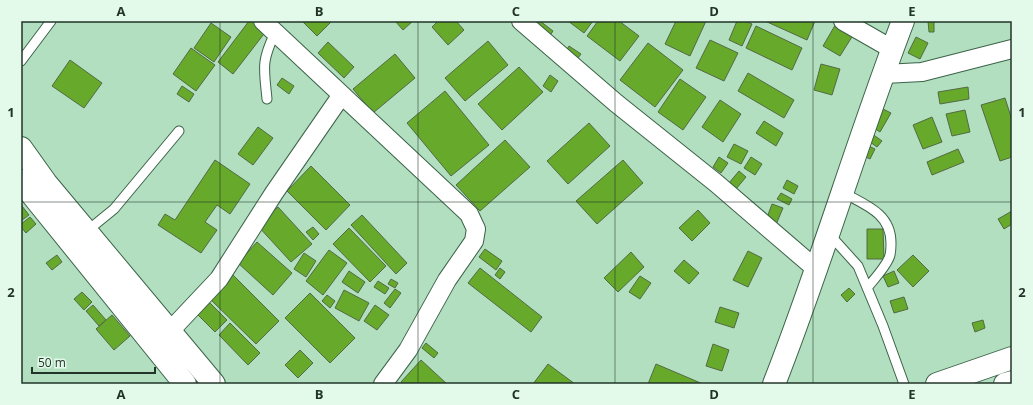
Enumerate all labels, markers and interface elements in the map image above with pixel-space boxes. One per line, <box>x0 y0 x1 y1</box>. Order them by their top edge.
text: A <box>117 2 126 20</box>
text: B <box>315 2 324 20</box>
text: C <box>512 2 520 20</box>
text: D <box>709 2 719 20</box>
text: E <box>908 2 916 20</box>
text: 1 <box>7 103 15 121</box>
text: 1 <box>1018 103 1026 121</box>
text: 2 <box>7 283 15 301</box>
text: 2 <box>1018 283 1026 301</box>
scale bar <box>32 349 155 375</box>
text: 50 m <box>38 354 66 371</box>
text: A <box>117 385 126 403</box>
text: B <box>315 385 324 403</box>
text: C <box>512 385 520 403</box>
text: D <box>709 385 719 403</box>
text: E <box>908 385 916 403</box>

